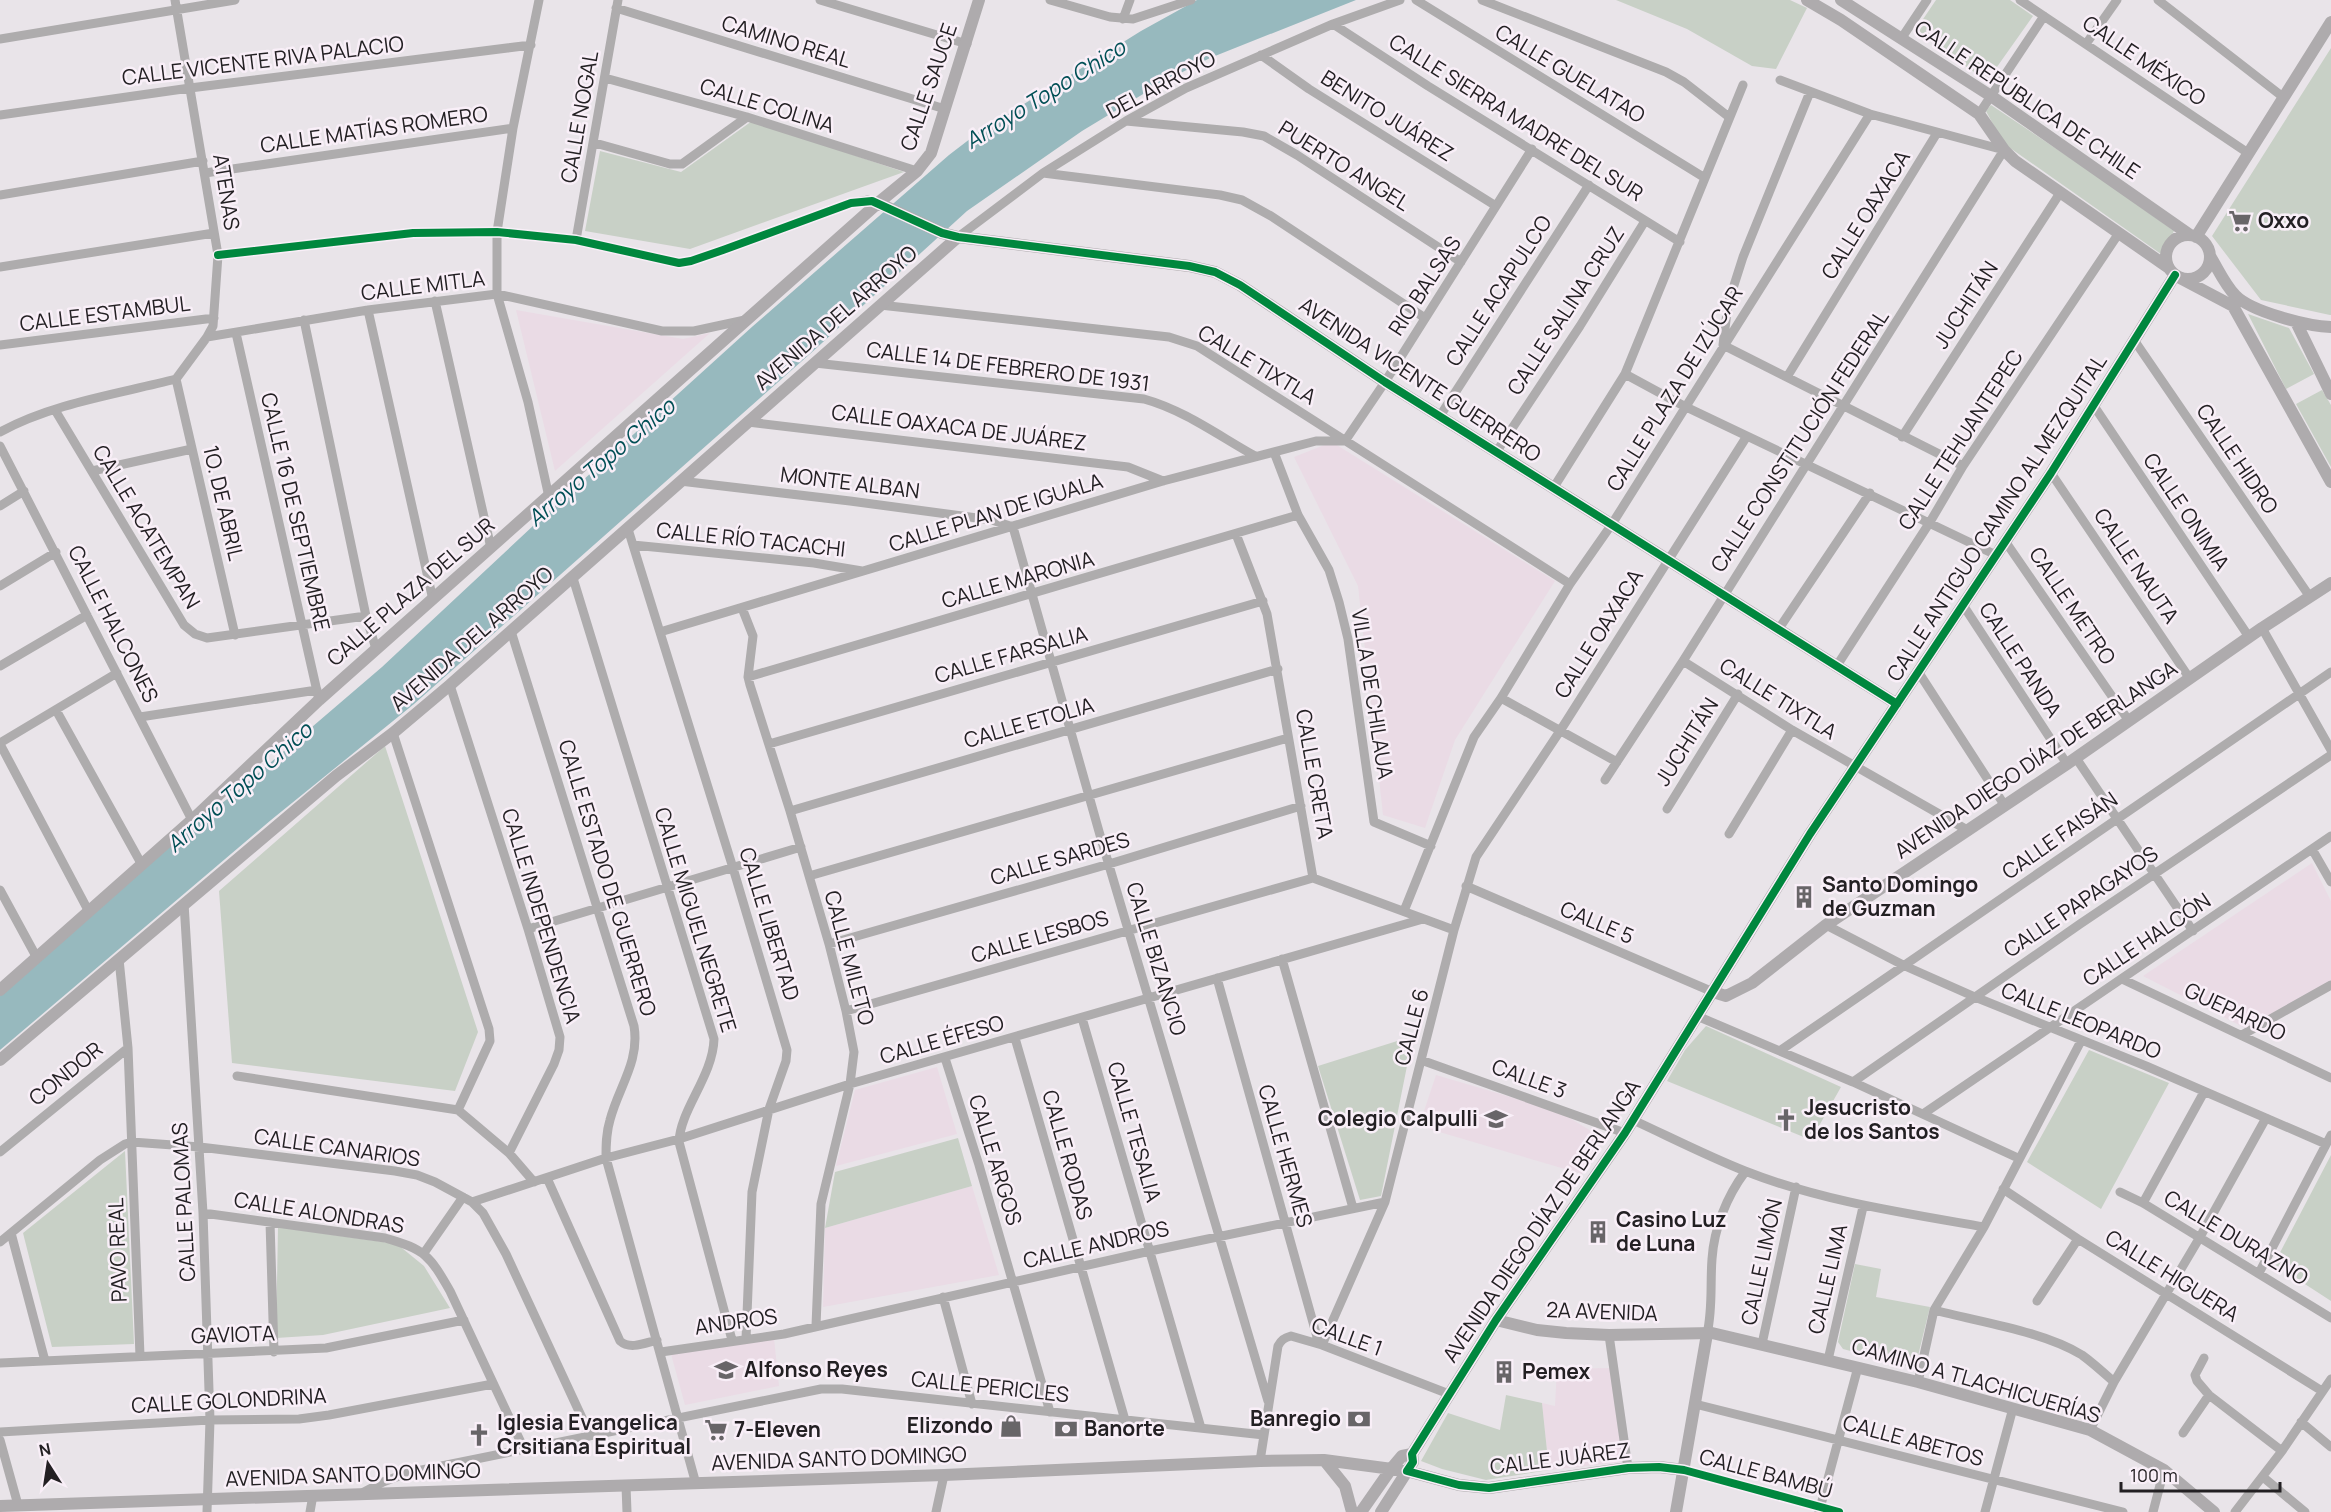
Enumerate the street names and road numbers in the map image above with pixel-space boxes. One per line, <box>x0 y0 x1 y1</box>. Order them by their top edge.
street label: CAMINO REAL <box>718 8 854 74</box>
street label: CALLE MÉXICO <box>2077 9 2212 112</box>
street label: CALLE REPÚBLICA DE CHILE <box>1909 13 2146 185</box>
street label: CALLE GUELATAO <box>1490 17 1651 129</box>
street label: CALLE SAUCE <box>893 19 963 154</box>
street label: CALLE SIERRA MADRE DEL SUR <box>1384 27 1649 207</box>
street label: CALLE VICENTE RIVA PALACIO <box>120 29 405 91</box>
street label: DEL ARROYO <box>1101 44 1220 125</box>
street label: CALLE NOGAL <box>554 48 604 185</box>
street label: BENITO JUÁREZ <box>1316 63 1459 167</box>
street label: CALLE COLINA <box>697 71 838 139</box>
street label: CALLE MATÍAS ROMERO <box>258 99 489 159</box>
street label: PUERTO ANGEL <box>1274 114 1416 217</box>
street label: CALLE OAXACA <box>1814 145 1916 284</box>
street label: ATENAS <box>207 152 247 232</box>
street label: CALLE ACAPULCO <box>1439 210 1557 371</box>
street label: CALLE SALINA CRUZ <box>1500 221 1630 400</box>
street label: RIO BALSAS <box>1382 230 1467 341</box>
street label: AVENIDA DEL ARROYO <box>748 239 923 396</box>
street label: JUCHITÁN <box>1927 255 2004 353</box>
street label: CALLE MITLA <box>359 264 486 306</box>
street label: CALLE PLAZA DE IZÚCAR <box>1600 281 1749 496</box>
street label: CALLE ESTAMBUL <box>18 289 192 337</box>
street label: AVENIDA VICENTE GUERRERO <box>1294 290 1547 468</box>
street label: CALLE CONSTITUCIÓN FEDERAL <box>1704 304 1895 577</box>
street label: CALLE TIXTLA <box>1193 318 1322 410</box>
street label: CALLE 14 DE FEBRERO DE 1931 <box>865 335 1151 397</box>
street label: CALLE TEHUANTEPEC <box>1891 344 2029 535</box>
street label: CALLE ANTIGUO CAMINO AL MEZQUITAL <box>1880 348 2113 686</box>
street label: CALLE 16 DE SEPTIEMBRE <box>255 390 337 634</box>
street label: CALLE OAXACA DE JUÁREZ <box>830 397 1088 457</box>
street label: CALLE HIDRO <box>2191 398 2285 519</box>
street label: CALLE ACATEMPAN <box>87 439 207 614</box>
street label: 1O. DE ABRIL <box>197 443 251 563</box>
street label: CALLE ONIMIA <box>2137 447 2236 576</box>
street label: MONTE ALBAN <box>779 460 922 504</box>
street label: CALLE PLAN DE IGUALA <box>885 466 1106 558</box>
street label: CALLE NAUTA <box>2088 503 2186 628</box>
street label: CALLE PLAZA DEL SUR <box>321 511 500 672</box>
street label: CALLE RÍO TACACHI <box>655 515 847 563</box>
street label: CALLE HALCONES <box>62 540 166 707</box>
street label: CALLE METRO <box>2023 541 2122 670</box>
street label: CALLE MARONIA <box>938 544 1097 614</box>
street label: AVENIDA DEL ARROYO <box>384 560 559 717</box>
street label: CALLE OAXACA <box>1547 564 1649 703</box>
street label: CALLE PANDA <box>1973 597 2068 722</box>
street label: VILLA DE CHILAUA <box>1346 607 1400 781</box>
street label: CALLE FARSALIA <box>931 619 1090 689</box>
street label: CALLE TIXTLA <box>1715 651 1842 745</box>
street label: AVENIDA DIEGO DÍAZ DE BERLANGA <box>1889 654 2182 865</box>
street label: CALLE ETOLIA <box>960 690 1097 754</box>
street label: JUCHITÁN <box>1648 692 1724 791</box>
street label: CALLE CRETA <box>1290 707 1340 841</box>
street label: CALLE ESTADO DE GUERRERO <box>553 736 663 1019</box>
street label: CALLE FAISÁN <box>1996 785 2123 885</box>
street label: CALLE MIGUEL NEGRETE <box>648 804 744 1036</box>
street label: CALLE INDEPENDENCIA <box>496 805 588 1027</box>
street label: CALLE SARDES <box>987 825 1133 891</box>
street label: CALLE PAPAGAYOS <box>1998 839 2163 963</box>
street label: CALLE LIBERTAD <box>733 844 807 1004</box>
street label: CALLE BIZANCIO <box>1120 879 1194 1039</box>
street label: CALLE HALCÓN <box>2077 886 2216 992</box>
street label: CALLE MILETO <box>819 887 881 1028</box>
street label: CALLE 5 <box>1556 894 1639 950</box>
street label: CALLE LESBOS <box>968 903 1112 969</box>
street label: CALLE LEOPARDO <box>1997 975 2166 1065</box>
street label: GUEPARDO <box>2180 975 2291 1047</box>
street label: CALLE 6 <box>1387 985 1435 1068</box>
street label: CALLE ÉFESO <box>877 1008 1007 1070</box>
street label: CONDOR <box>23 1035 108 1112</box>
street label: CALLE 3 <box>1488 1052 1570 1104</box>
street label: CALLE TESALIA <box>1102 1058 1168 1205</box>
street label: AVENIDA DIEGO DÍAZ DE BERLANGA <box>1436 1074 1647 1367</box>
street label: CALLE HERMES <box>1252 1081 1320 1230</box>
street label: CALLE RODAS <box>1036 1087 1100 1223</box>
street label: CALLE ARGOS <box>963 1091 1029 1228</box>
street label: CALLE CANARIOS <box>252 1121 422 1173</box>
street label: CALLE PALOMAS <box>165 1122 201 1282</box>
street label: CALLE DURAZNO <box>2159 1183 2314 1291</box>
street label: CALLE ALONDRAS <box>232 1185 406 1239</box>
street label: CALLE LIMÓN <box>1734 1196 1788 1327</box>
street label: PAVO REAL <box>101 1197 133 1303</box>
street label: CALLE ANDROS <box>1020 1214 1171 1274</box>
street label: CALLE LIMA <box>1801 1221 1853 1337</box>
street label: CALLE HIGUERA <box>2100 1223 2245 1328</box>
street label: 2A AVENIDA <box>1546 1295 1658 1327</box>
street label: ANDROS <box>693 1301 779 1341</box>
street label: CALLE 1 <box>1308 1310 1387 1362</box>
street label: GAVIOTA <box>191 1319 275 1349</box>
street label: CAMINO A TLACHICUERÍAS <box>1848 1331 2104 1429</box>
street label: CALLE PERICLES <box>910 1364 1070 1408</box>
street label: CALLE GOLONDRINA <box>131 1381 327 1419</box>
street label: CALLE ABETOS <box>1840 1408 1987 1472</box>
street label: CALLE JUÁREZ <box>1488 1436 1631 1480</box>
street label: AVENIDA SANTO DOMINGO <box>711 1440 967 1476</box>
street label: CALLE BAMBÚ <box>1696 1442 1836 1504</box>
street label: AVENIDA SANTO DOMINGO <box>225 1456 481 1492</box>

